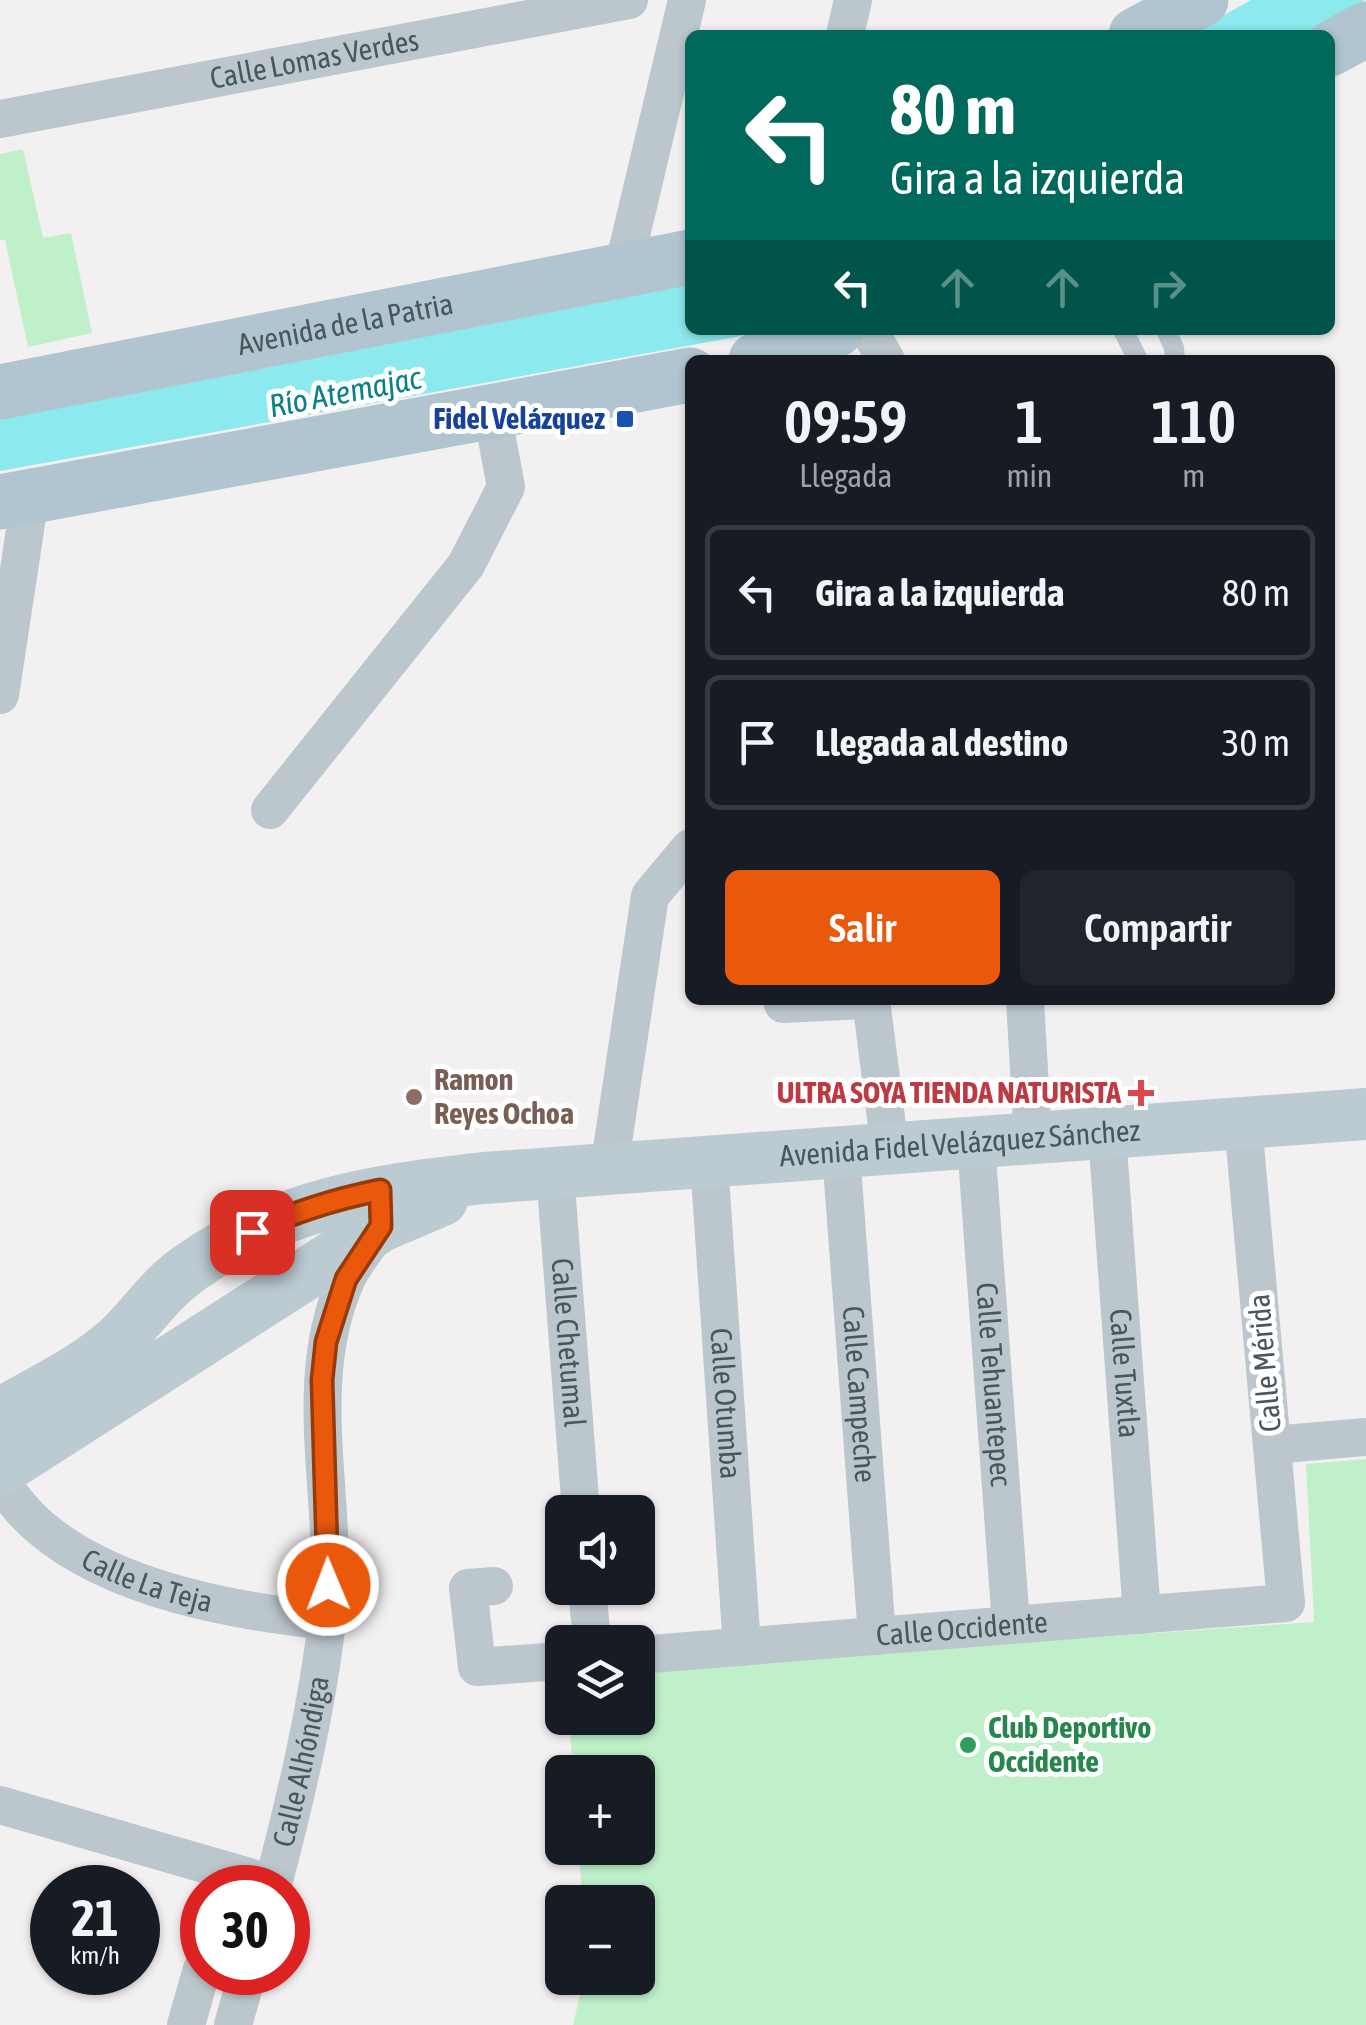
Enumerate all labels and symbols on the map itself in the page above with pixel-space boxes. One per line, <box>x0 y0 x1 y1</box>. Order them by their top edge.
street label: Calle Lomas Verdes <box>207 22 421 95</box>
street label: Avenida de la Patria <box>235 286 456 361</box>
water label: Río Atemajac <box>266 358 425 424</box>
place label: Fidel Velázquez <box>433 401 605 435</box>
marker: Fidel Velázquez <box>614 408 636 430</box>
place label: Ramon Reyes Ochoa <box>434 1062 574 1130</box>
place label: ULTRA SOYA TIENDA NATURISTA <box>777 1075 1121 1109</box>
marker: ULTRA SOYA TIENDA NATURISTA <box>1130 1082 1152 1104</box>
marker: Ramon Reyes Ochoa <box>403 1086 425 1108</box>
street label: Avenida Fidel Velázquez Sánchez <box>778 1112 1141 1173</box>
pin <box>210 1190 295 1275</box>
street label: Calle Chetumal <box>546 1257 592 1428</box>
street label: Calle Tehuantepec <box>970 1281 1019 1488</box>
street label: Calle Mérida <box>1241 1293 1287 1434</box>
street label: Calle Campeche <box>836 1305 884 1484</box>
street label: Calle Tuxtla <box>1104 1307 1147 1439</box>
street label: Calle Otumba <box>704 1327 749 1480</box>
position arrow <box>276 1533 380 1637</box>
street label: Calle La Teja <box>76 1541 216 1619</box>
street label: Calle Occidente <box>875 1604 1049 1652</box>
street label: Calle Alhóndiga <box>265 1673 335 1850</box>
place label: Club Deportivo Occidente <box>988 1710 1151 1778</box>
marker: Club Deportivo Occidente <box>957 1734 979 1756</box>
speed limit sign: 30 <box>180 1865 310 1995</box>

